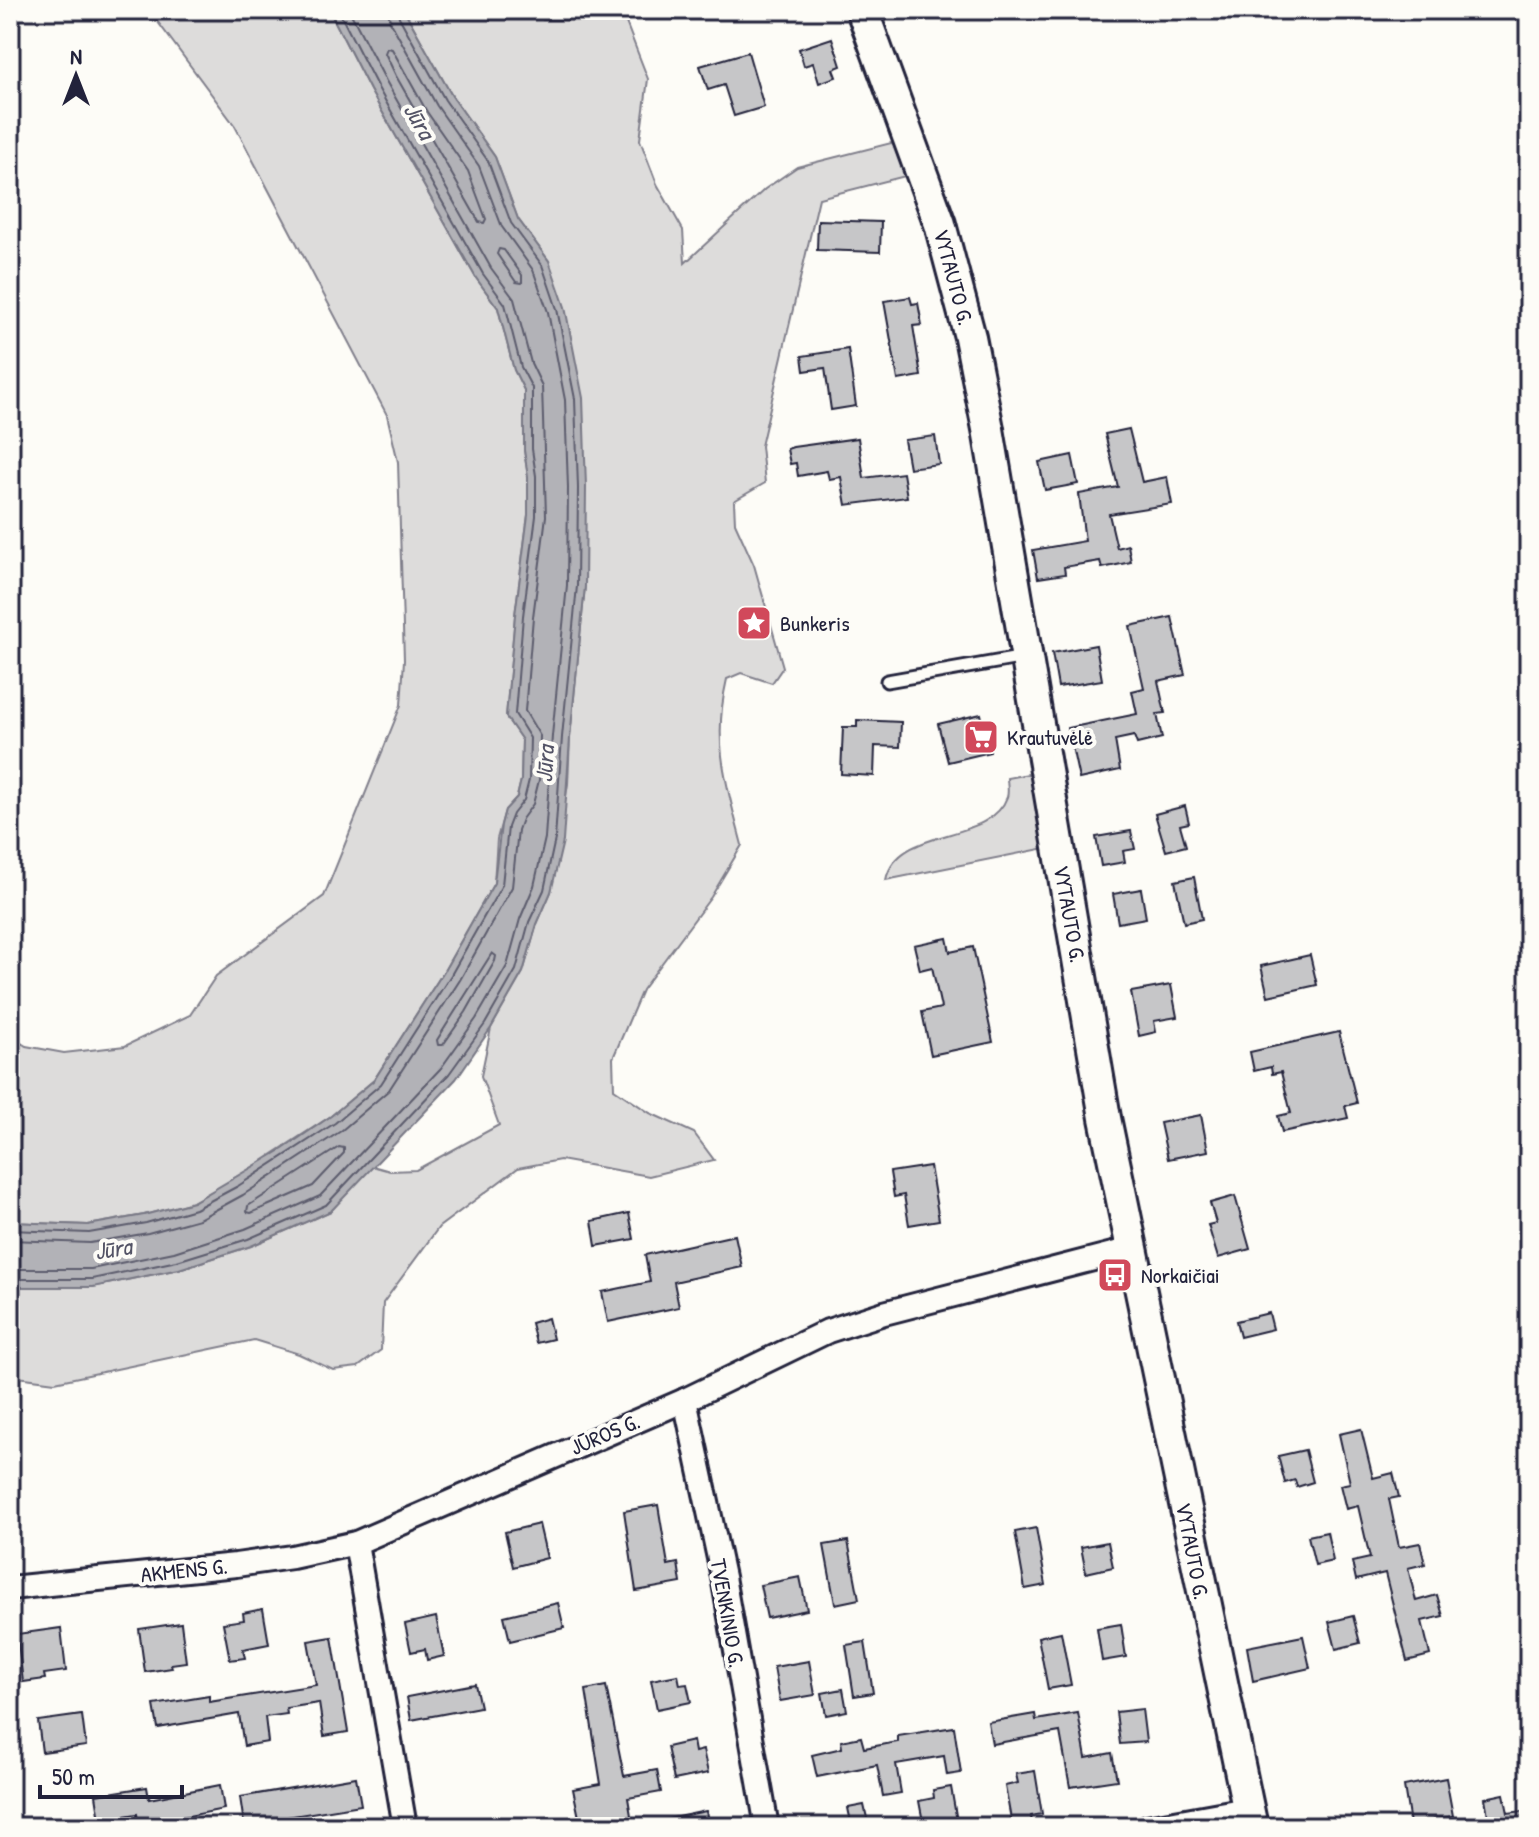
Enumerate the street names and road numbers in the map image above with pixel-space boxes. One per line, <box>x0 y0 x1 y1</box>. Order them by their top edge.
street label: VYTAUTO G. <box>927 226 981 328</box>
street label: VYTAUTO G. <box>1047 863 1093 965</box>
street label: JŪROS G. <box>566 1406 644 1462</box>
street label: VYTAUTO G. <box>1169 1500 1217 1602</box>
street label: AKMENS G. <box>139 1551 229 1589</box>
street label: TVENKINIO G. <box>704 1556 752 1670</box>

